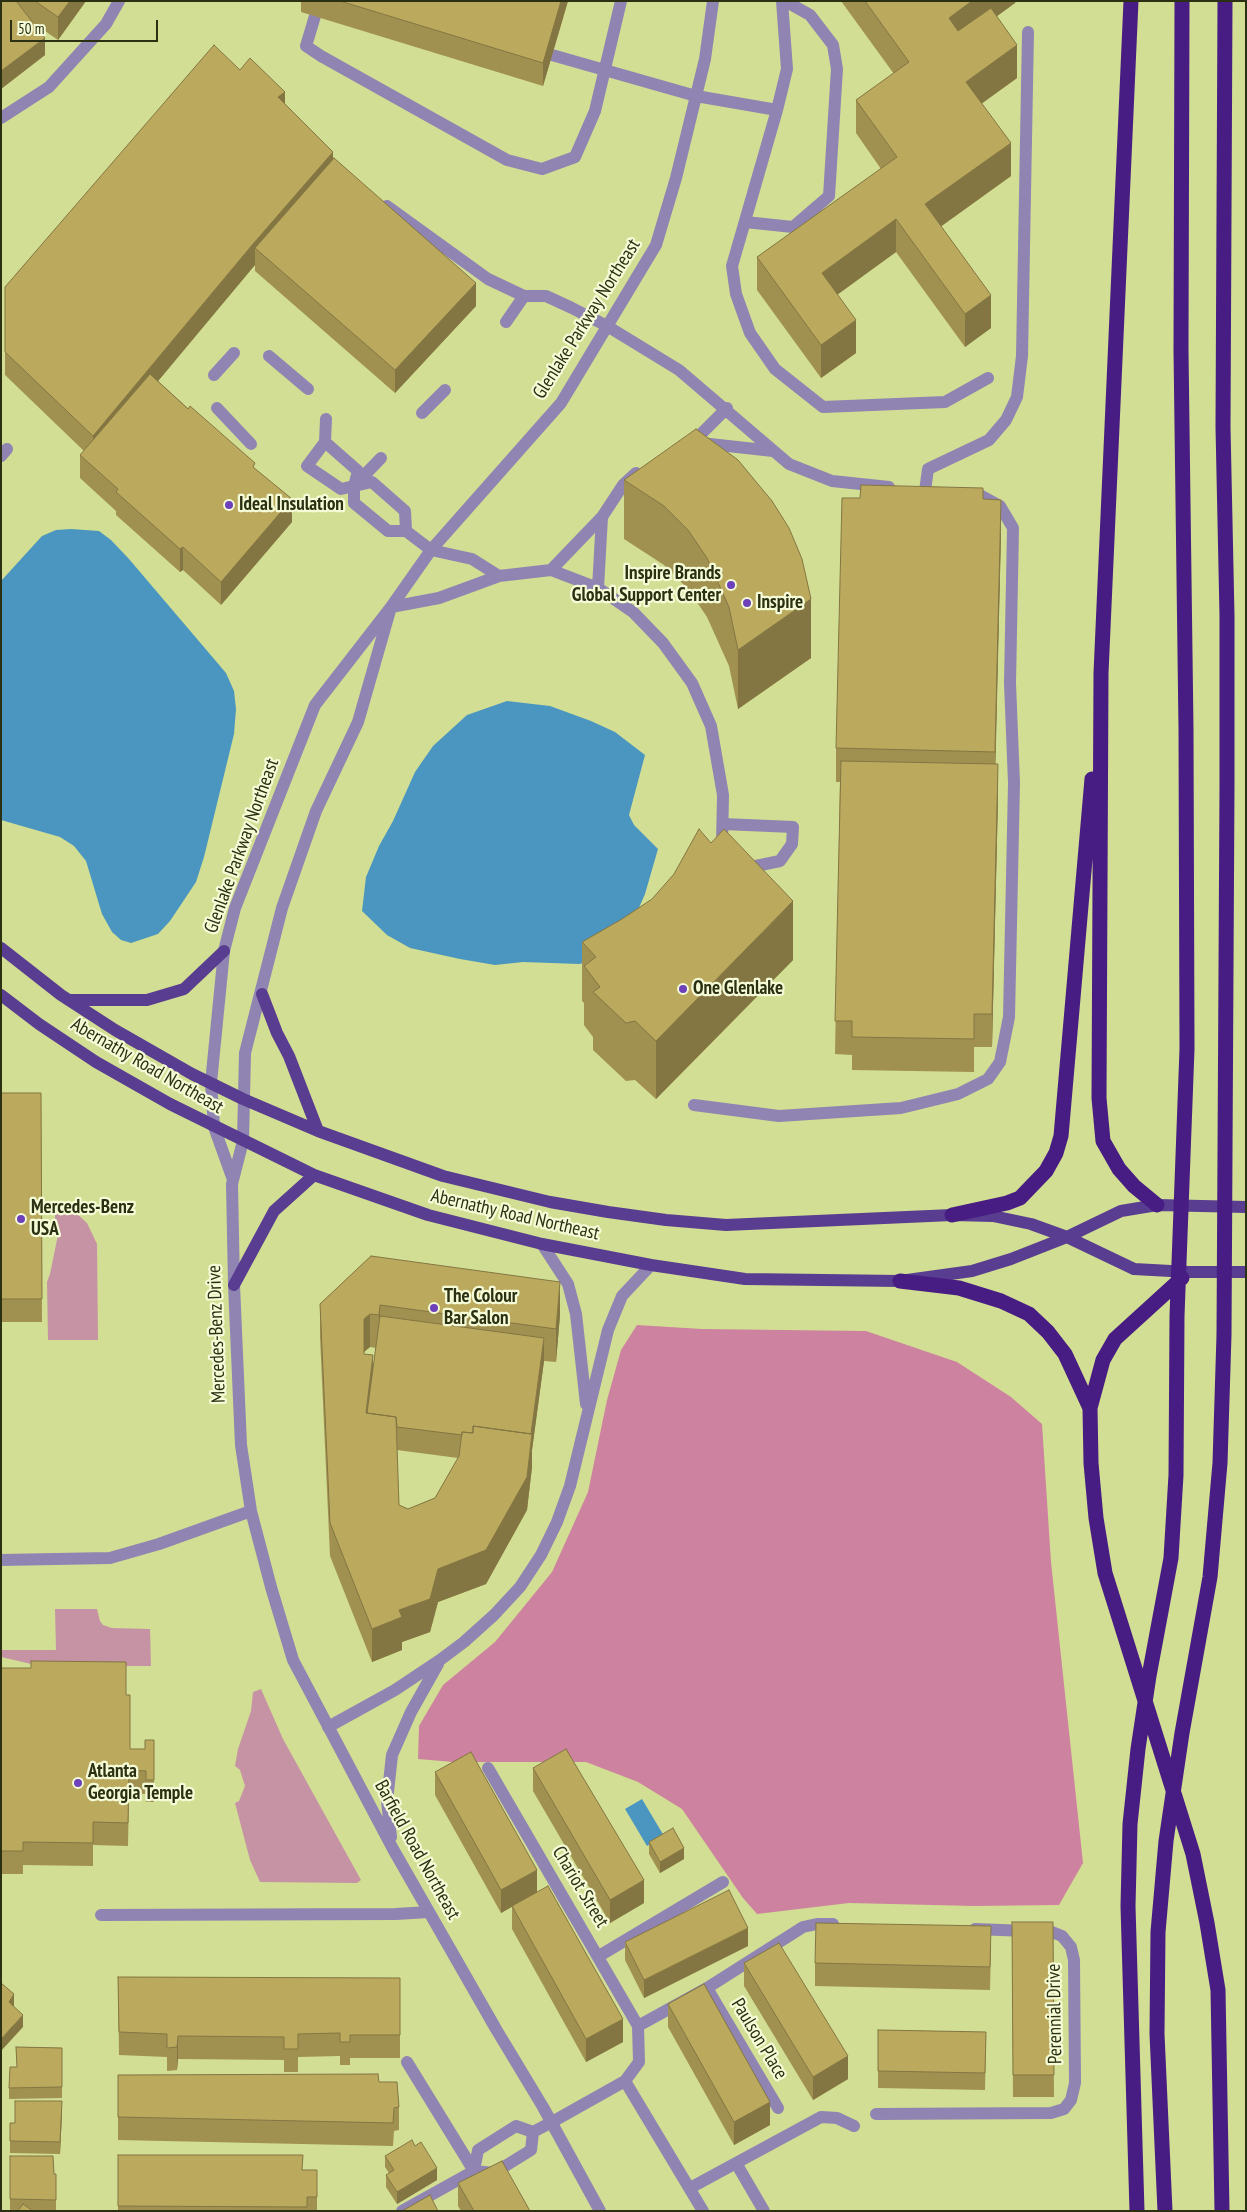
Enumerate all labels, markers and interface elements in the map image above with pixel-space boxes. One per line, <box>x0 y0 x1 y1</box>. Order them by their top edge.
scale bar <box>12 10 160 42</box>
text: 50 m <box>18 19 44 38</box>
street label: Glenlake Parkway Northeast <box>529 235 645 403</box>
place label: Ideal Insulation <box>239 494 344 516</box>
marker: Ideal Insulation <box>223 499 235 511</box>
place label: Inspire Brands Global Support Center <box>572 563 721 607</box>
marker: Inspire Brands Global Support Center <box>725 579 737 591</box>
place label: Inspire <box>757 592 803 614</box>
marker: Inspire <box>741 597 753 609</box>
street label: Glenlake Parkway Northeast <box>200 756 284 936</box>
place label: One Glenlake <box>693 978 783 1000</box>
marker: One Glenlake <box>677 983 689 995</box>
street label: Abernathy Road Northeast <box>67 1013 227 1119</box>
street label: Abernathy Road Northeast <box>429 1185 601 1245</box>
place label: Mercedes-Benz USA <box>31 1197 134 1241</box>
marker: Mercedes-Benz USA <box>15 1213 27 1225</box>
street label: Mercedes-Benz Drive <box>203 1265 231 1403</box>
place label: The Colour Bar Salon <box>444 1286 517 1330</box>
marker: The Colour Bar Salon <box>428 1302 440 1314</box>
place label: Atlanta Georgia Temple <box>88 1761 193 1805</box>
street label: Barfield Road Northeast <box>369 1776 465 1924</box>
marker: Atlanta Georgia Temple <box>72 1777 84 1789</box>
street label: Chariot Street <box>547 1842 613 1932</box>
street label: Perennial Drive <box>1043 1964 1067 2064</box>
street label: Paulson Place <box>726 1994 792 2084</box>

